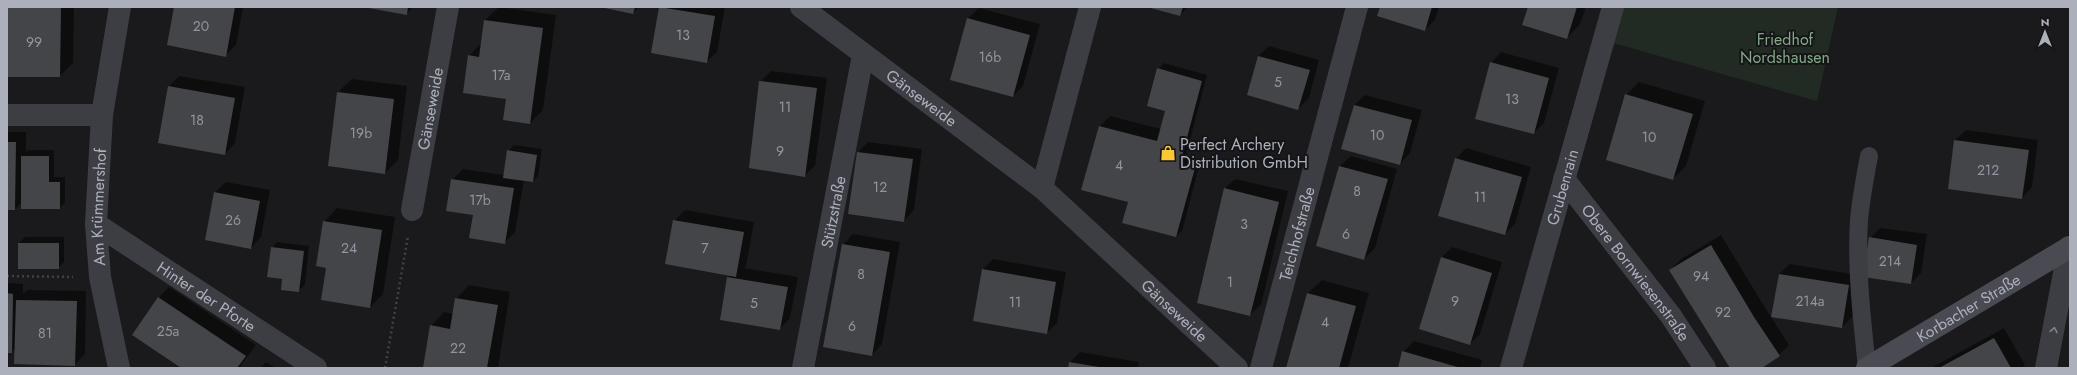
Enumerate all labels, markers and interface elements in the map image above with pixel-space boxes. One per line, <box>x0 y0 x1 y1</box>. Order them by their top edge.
north arrow <box>2025 12 2065 52</box>
text: N <box>2041 14 2049 30</box>
house number: 20 <box>193 16 209 36</box>
house number: 13 <box>676 25 690 45</box>
park label: Friedhof Nordshausen <box>1740 28 1830 69</box>
house number: 99 <box>26 32 42 52</box>
house number: 16b <box>979 47 1001 67</box>
street label: Gänseweide <box>881 63 962 132</box>
street label: Gänseweide <box>411 65 449 152</box>
house number: 17a <box>492 65 510 85</box>
house number: 5 <box>1274 72 1282 92</box>
house number: 13 <box>1505 89 1519 109</box>
house number: 11 <box>779 97 791 117</box>
house number: 18 <box>190 110 204 130</box>
house number: 19b <box>350 123 372 143</box>
house number: 10 <box>1370 125 1384 145</box>
house number: 10 <box>1642 127 1656 147</box>
place label: Perfect Archery Distribution GmbH <box>1180 133 1308 174</box>
house number: 9 <box>776 141 784 161</box>
shop icon: Perfect Archery Distribution GmbH <box>1159 144 1177 162</box>
street label: Grubenrain <box>1540 146 1584 228</box>
street label: Am Krümmershof <box>84 147 112 267</box>
house number: 4 <box>1115 155 1123 175</box>
house number: 212 <box>1977 160 1999 180</box>
street label: Stützstraße <box>815 174 851 250</box>
house number: 12 <box>873 177 887 197</box>
house number: 8 <box>1353 181 1361 201</box>
street label: Teichhofstraße <box>1273 184 1320 283</box>
house number: 11 <box>1474 187 1486 207</box>
house number: 17b <box>469 190 491 210</box>
street label: Obere Bornwiesenstraße <box>1576 199 1696 345</box>
house number: 26 <box>225 210 241 230</box>
house number: 3 <box>1240 214 1248 234</box>
house number: 6 <box>1342 224 1350 244</box>
house number: 24 <box>341 238 357 258</box>
house number: 7 <box>701 238 709 258</box>
house number: 214 <box>1879 251 1901 271</box>
street label: Hinter der Pforte <box>153 255 260 337</box>
house number: 8 <box>857 264 865 284</box>
house number: 94 <box>1693 266 1709 286</box>
street label: Korbacher Straße <box>1912 268 2025 348</box>
house number: 1 <box>1227 272 1233 292</box>
street label: Gänseweide <box>1136 274 1213 347</box>
house number: 9 <box>1451 291 1459 311</box>
house number: 214a <box>1795 291 1825 311</box>
house number: 11 <box>1009 292 1021 312</box>
house number: 5 <box>750 293 758 313</box>
house number: 92 <box>1715 302 1731 322</box>
house number: 4 <box>1321 312 1329 332</box>
house number: 6 <box>848 316 856 336</box>
house number: 25a <box>157 321 179 341</box>
house number: 81 <box>38 323 52 343</box>
one-way arrow <box>2049 327 2057 333</box>
house number: 22 <box>450 338 466 358</box>

